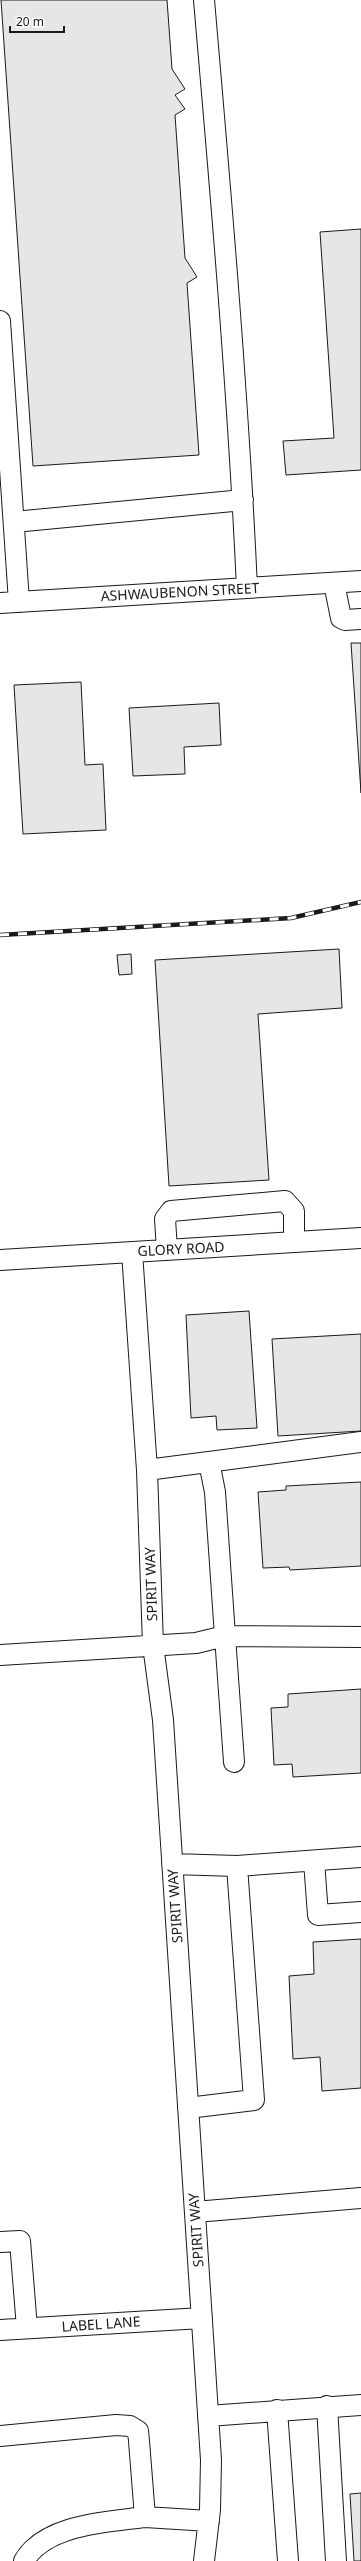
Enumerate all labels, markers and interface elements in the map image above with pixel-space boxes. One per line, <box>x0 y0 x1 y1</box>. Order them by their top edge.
scale bar <box>10 8 64 34</box>
text: 20 m <box>16 13 44 30</box>
street label: ASHWAUBENON STREET <box>100 578 260 605</box>
street label: GLORY ROAD <box>137 1237 225 1260</box>
street label: SPIRIT WAY <box>140 1547 161 1621</box>
street label: SPIRIT WAY <box>162 1868 187 1944</box>
street label: SPIRIT WAY <box>183 2192 208 2268</box>
street label: LABEL LANE <box>61 2311 141 2336</box>

